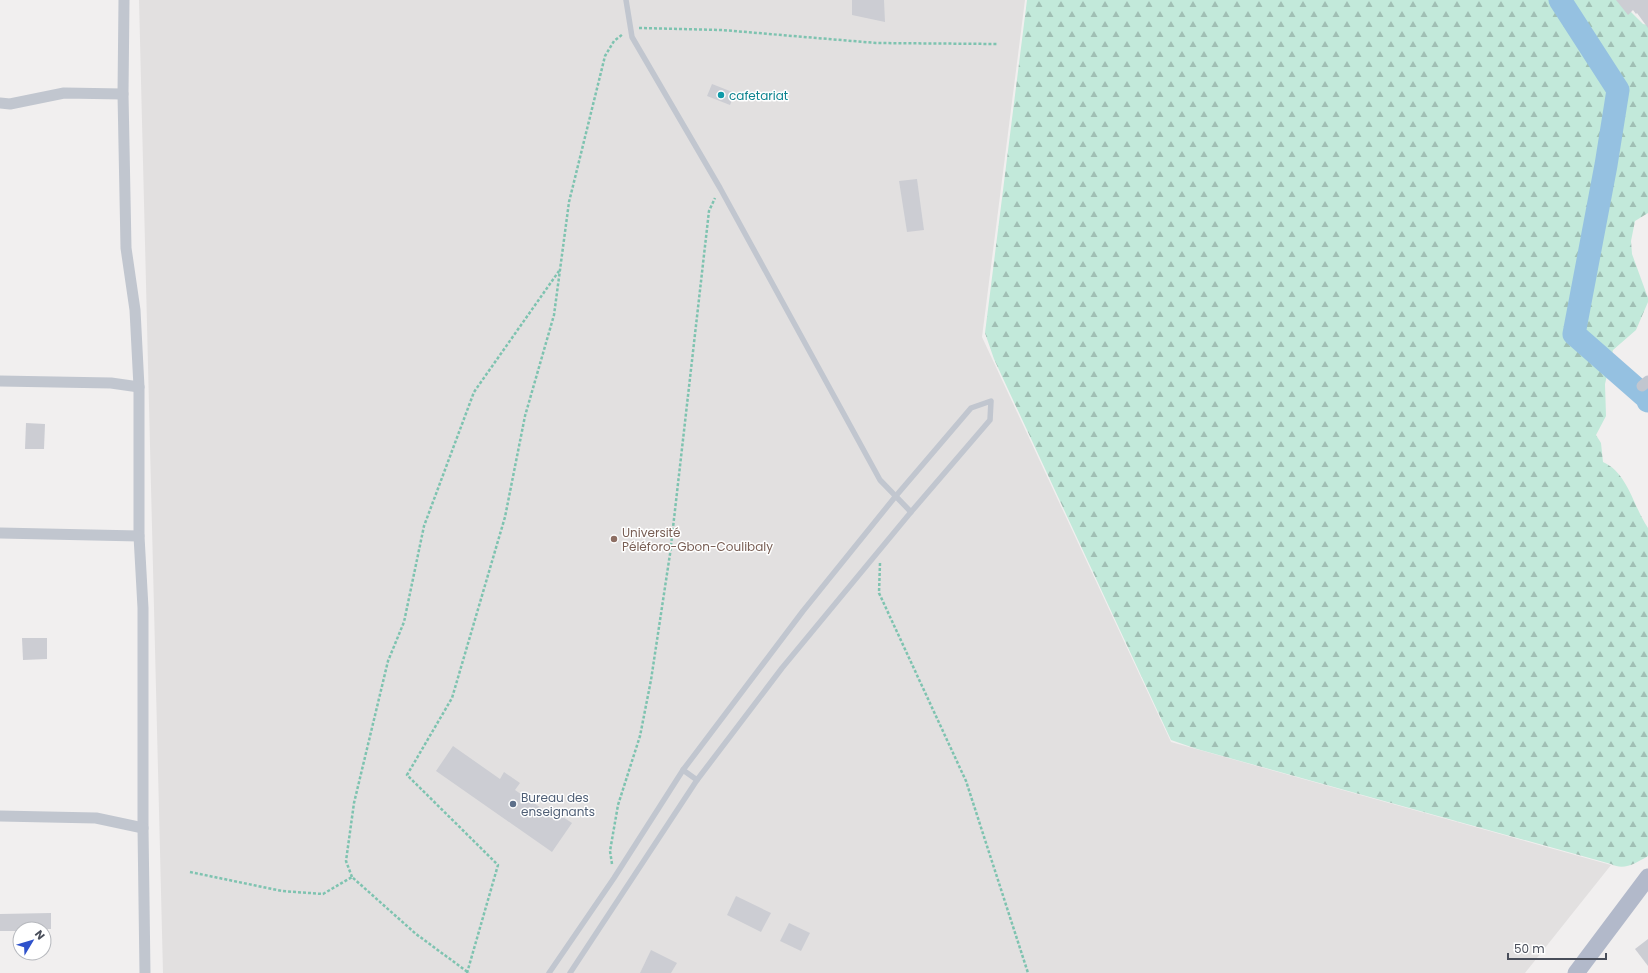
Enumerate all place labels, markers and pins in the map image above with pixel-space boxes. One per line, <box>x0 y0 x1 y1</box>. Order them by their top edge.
place label: cafetariat <box>729 87 788 104</box>
marker: cafetariat <box>716 90 726 100</box>
place label: Université Péléforo-Gbon-Coulibaly <box>622 524 773 555</box>
marker: Université Péléforo-Gbon-Coulibaly <box>609 534 619 544</box>
place label: Bureau des enseignants <box>521 789 595 820</box>
marker: Bureau des enseignants <box>508 799 518 809</box>

